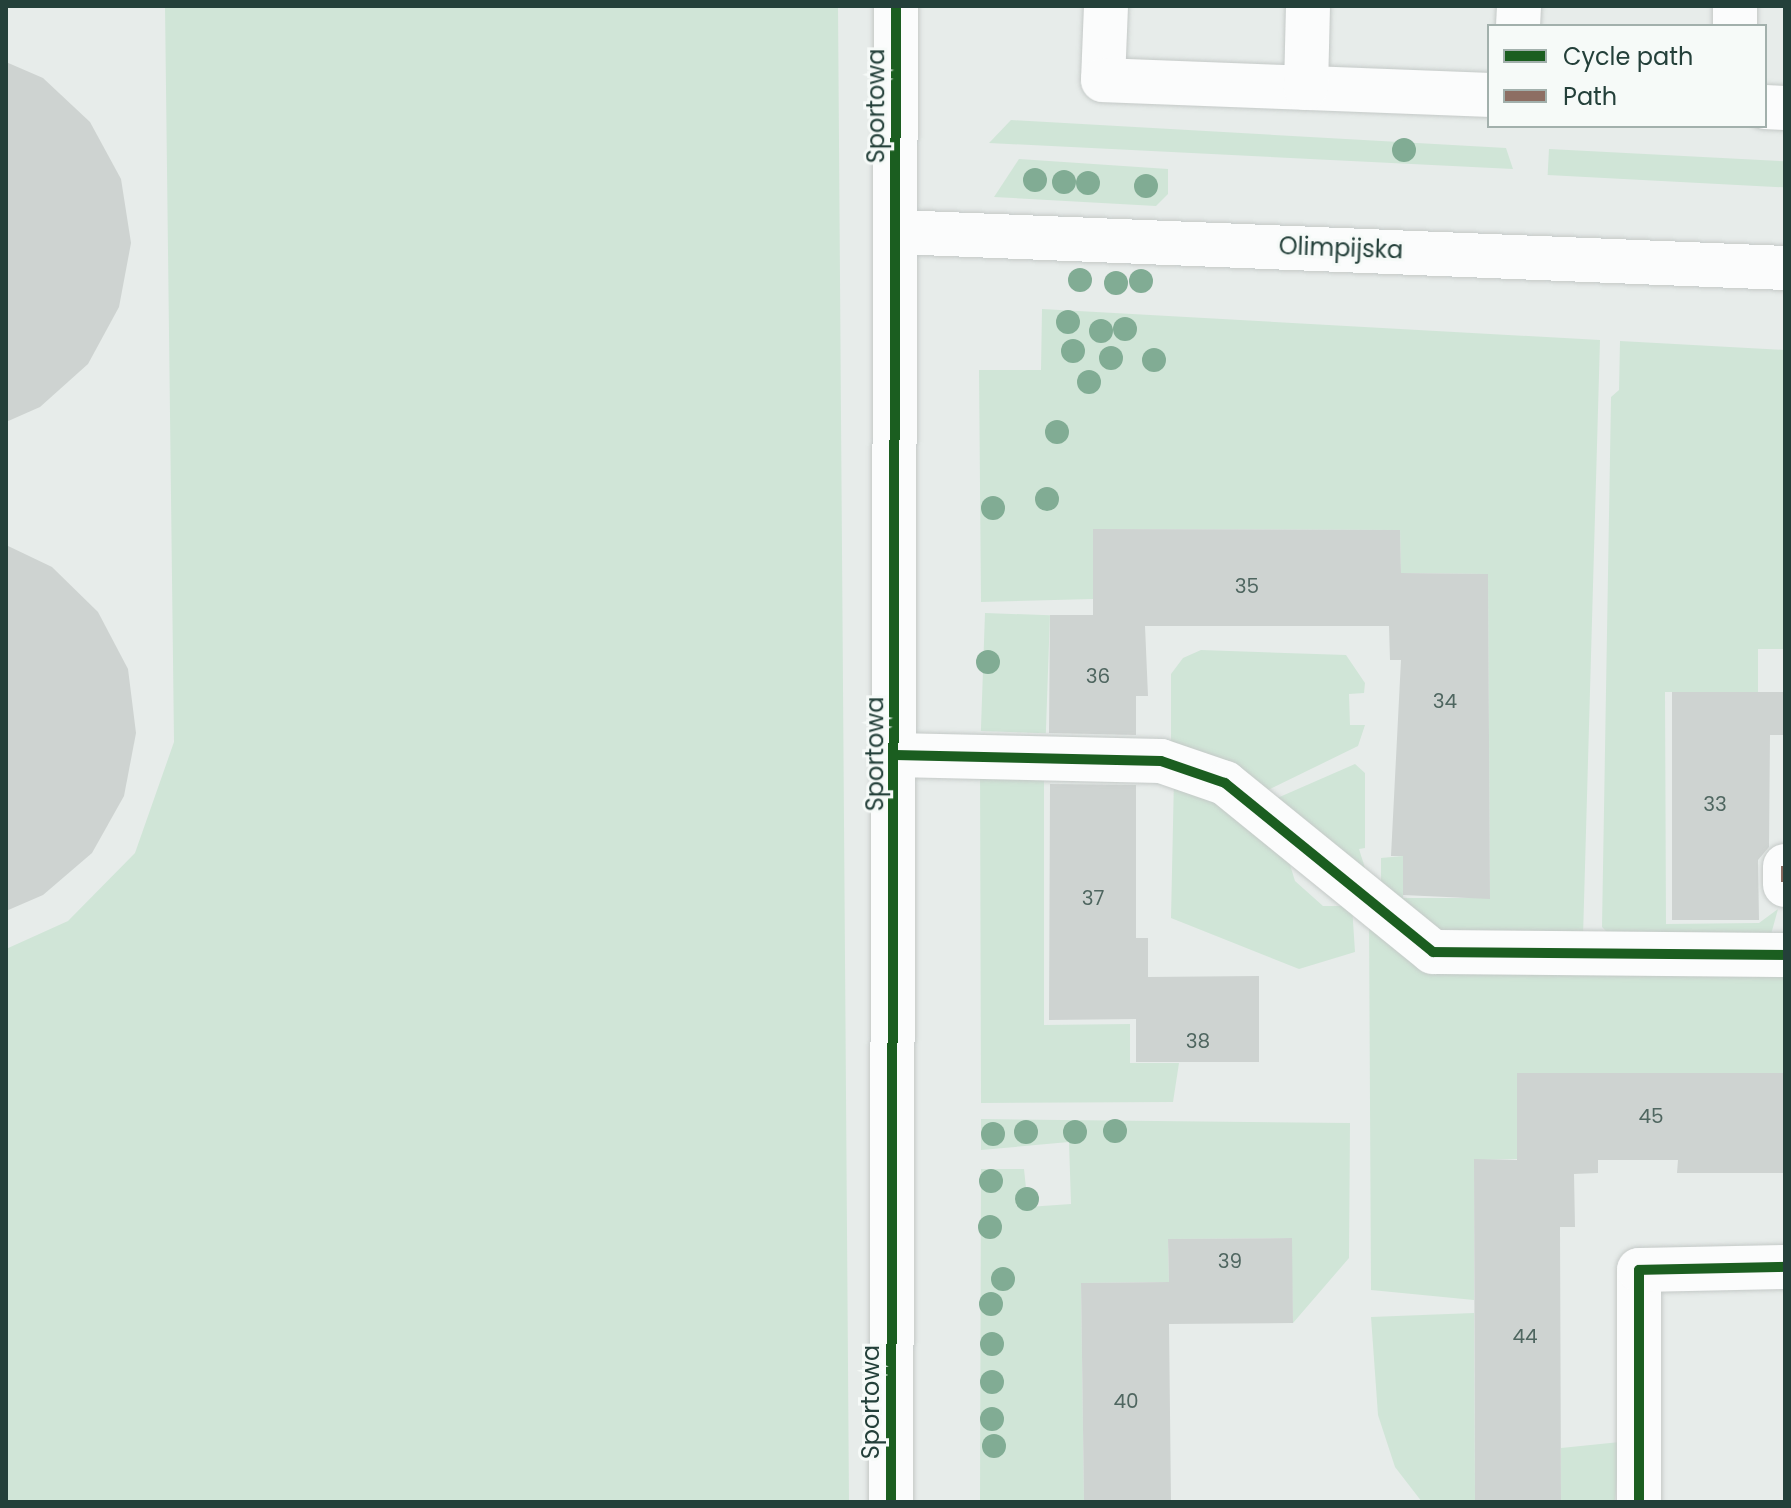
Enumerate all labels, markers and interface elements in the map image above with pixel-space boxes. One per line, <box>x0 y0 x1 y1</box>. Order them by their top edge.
legend <box>1487 24 1767 128</box>
text: Cycle path <box>1563 40 1693 73</box>
street label: Sportowa <box>862 49 890 163</box>
text: Path <box>1563 80 1617 113</box>
street label: Olimpijska <box>1278 231 1404 265</box>
house number: 35 <box>1235 574 1259 598</box>
house number: 36 <box>1086 664 1110 688</box>
house number: 34 <box>1433 689 1457 713</box>
street label: Sportowa <box>861 697 889 811</box>
house number: 33 <box>1703 792 1727 816</box>
house number: 37 <box>1082 886 1104 910</box>
house number: 38 <box>1186 1029 1210 1053</box>
house number: 45 <box>1638 1104 1664 1128</box>
house number: 39 <box>1218 1249 1242 1273</box>
house number: 44 <box>1512 1324 1538 1348</box>
street label: Sportowa <box>857 1345 885 1459</box>
house number: 40 <box>1113 1389 1139 1413</box>

